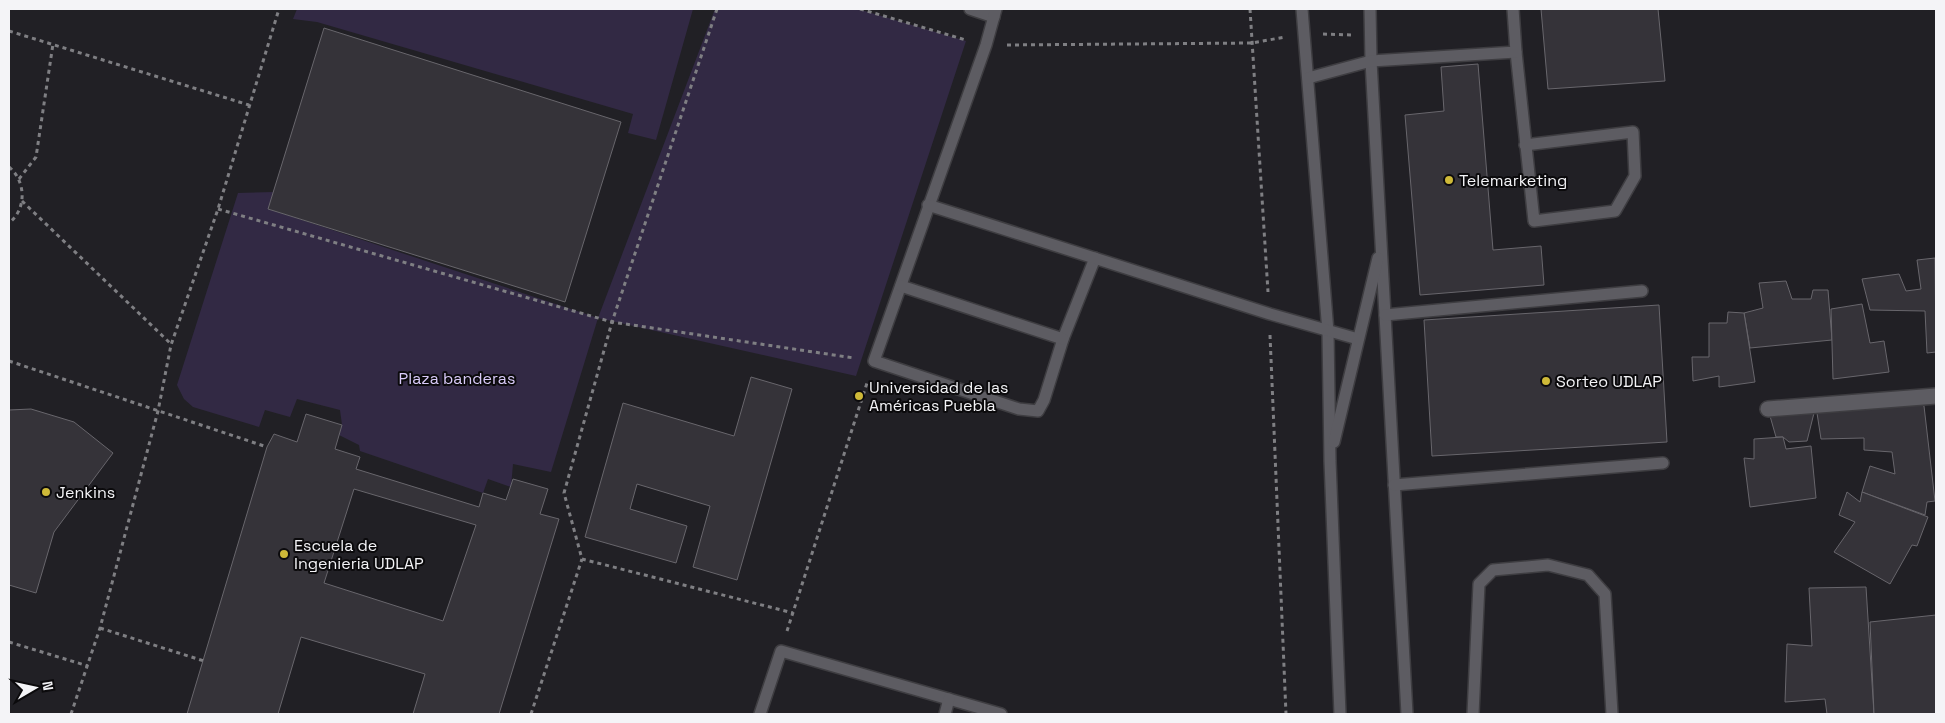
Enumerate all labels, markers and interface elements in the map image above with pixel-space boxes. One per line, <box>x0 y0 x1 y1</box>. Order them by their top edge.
place label: Telemarketing <box>1459 170 1567 191</box>
marker: Telemarketing <box>1443 174 1455 186</box>
park label: Plaza banderas <box>399 368 515 389</box>
place label: Sorteo UDLAP <box>1556 371 1662 392</box>
marker: Sorteo UDLAP <box>1540 375 1552 387</box>
place label: Universidad de las Américas Puebla <box>869 377 1008 416</box>
marker: Universidad de las Américas Puebla <box>853 390 865 402</box>
place label: Jenkins <box>56 482 115 503</box>
marker: Jenkins <box>40 486 52 498</box>
place label: Escuela de Ingenieria UDLAP <box>294 535 424 574</box>
marker: Escuela de Ingenieria UDLAP <box>278 548 290 560</box>
north arrow <box>10 663 60 713</box>
text: N <box>38 680 57 692</box>

